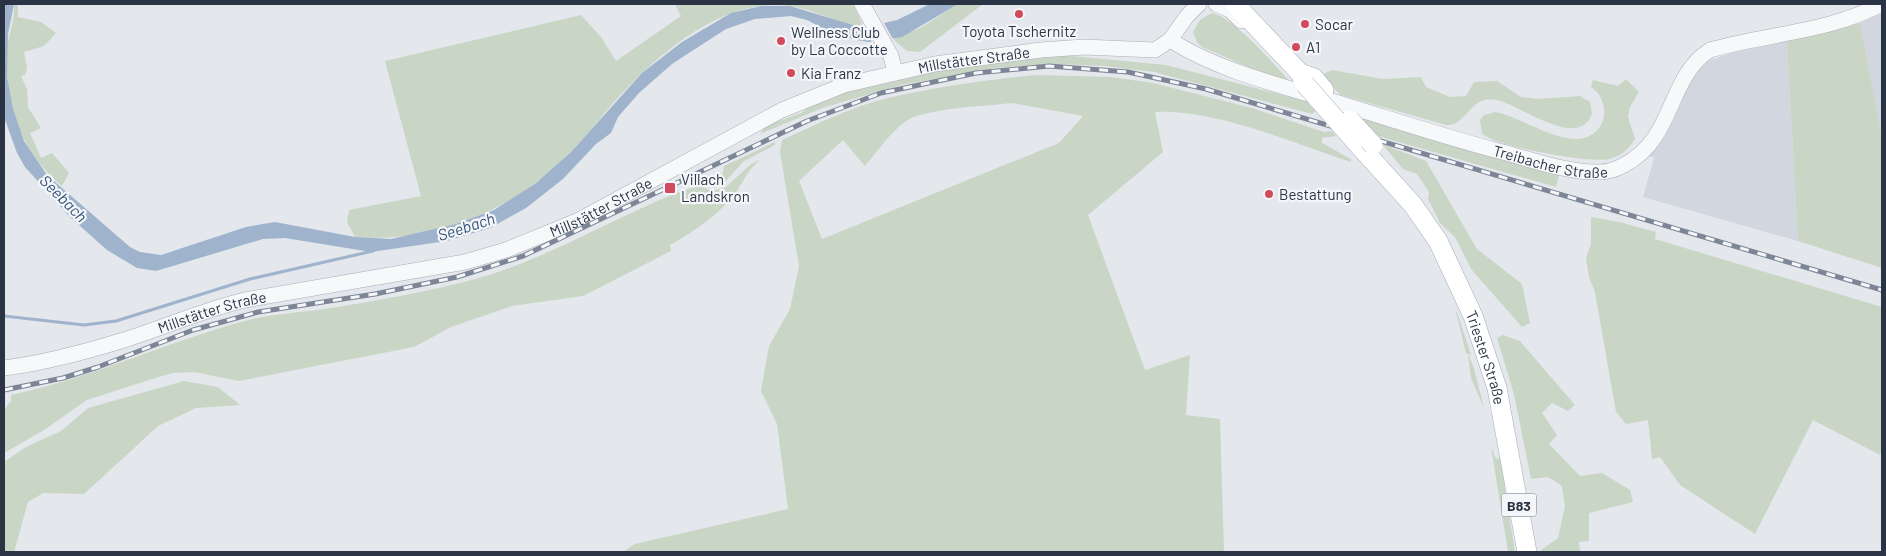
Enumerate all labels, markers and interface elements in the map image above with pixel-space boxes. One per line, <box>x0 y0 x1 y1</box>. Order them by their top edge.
marker: Toyota Tschernitz <box>1013 8 1025 20</box>
place label: Socar <box>1315 15 1353 33</box>
marker: Socar <box>1299 18 1311 30</box>
place label: Toyota Tschernitz <box>962 22 1077 40</box>
place label: Wellness Club by La Coccotte <box>791 23 888 58</box>
marker: Wellness Club by La Coccotte <box>775 35 787 47</box>
place label: A1 <box>1306 38 1320 56</box>
marker: A1 <box>1290 41 1302 53</box>
street label: Millstätter Straße <box>916 43 1031 77</box>
place label: Kia Franz <box>801 64 861 82</box>
marker: Kia Franz <box>785 67 797 79</box>
street label: Treibacher Straße <box>1491 141 1609 181</box>
water label: Seebach <box>36 170 92 226</box>
place label: Villach Landskron <box>681 170 750 205</box>
street label: Millstätter Straße <box>547 173 655 240</box>
marker: Villach Landskron <box>663 181 677 195</box>
place label: Bestattung <box>1279 185 1352 203</box>
marker: Bestattung <box>1263 188 1275 200</box>
water label: Seebach <box>435 208 497 244</box>
street label: Millstätter Straße <box>155 287 268 337</box>
street label: Triester Straße <box>1463 308 1509 406</box>
road number: B83 <box>1502 494 1536 516</box>

